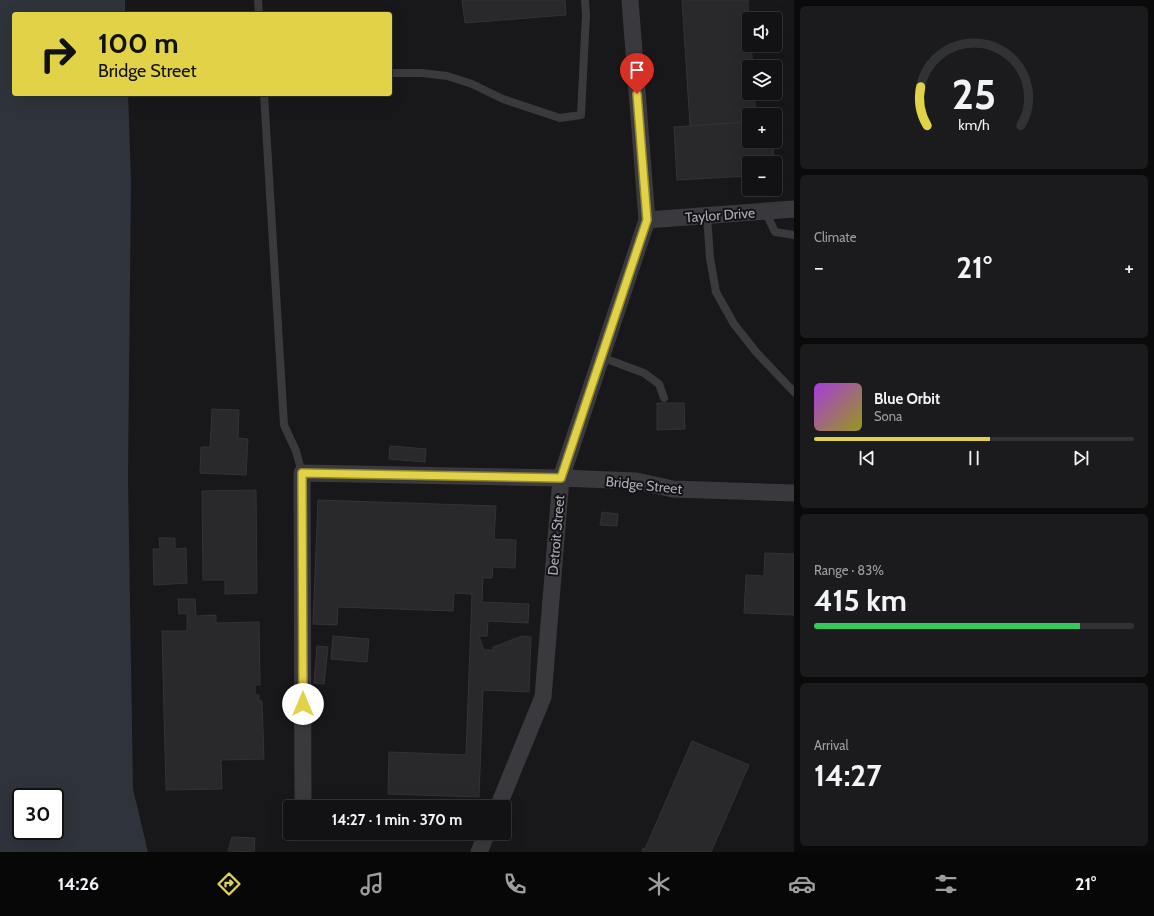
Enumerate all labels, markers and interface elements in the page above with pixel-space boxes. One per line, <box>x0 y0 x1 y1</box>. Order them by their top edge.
map controls <box>742 12 782 196</box>
button: sound <box>742 12 782 52</box>
text: 100 m <box>98 26 179 60</box>
icon: right <box>32 28 84 80</box>
pin <box>620 53 654 94</box>
icon: arrive <box>626 59 648 81</box>
text: Bridge Street <box>98 60 197 82</box>
button: layers <box>742 60 782 100</box>
text: 25 <box>952 68 996 118</box>
button: + <box>742 108 782 148</box>
text: km/h <box>958 115 990 133</box>
button: − <box>742 156 782 196</box>
street label: Taylor Drive <box>684 204 756 226</box>
text: Climate <box>814 229 856 245</box>
text: 21° <box>956 249 992 286</box>
text: − <box>814 254 824 281</box>
text: + <box>1124 254 1134 281</box>
text: Blue Orbit <box>874 390 940 408</box>
text: Sona <box>874 408 902 424</box>
icon: previous <box>856 447 878 469</box>
icon: pause <box>963 447 985 469</box>
icon: next <box>1070 447 1092 469</box>
street label: Bridge Street <box>605 472 683 498</box>
street label: Detroit Street <box>544 494 569 576</box>
text: Range · 83% <box>814 562 884 578</box>
text: 415 km <box>814 582 907 619</box>
position arrow <box>282 683 324 725</box>
text: Arrival <box>814 737 849 753</box>
text: 14:27 <box>814 757 882 794</box>
speed limit sign: 30 <box>12 788 64 840</box>
text: 14:27 · 1 min · 370 m <box>332 811 462 829</box>
icon: directions <box>215 870 243 898</box>
icon: music <box>358 870 386 898</box>
icon: phone <box>501 870 529 898</box>
icon: climate <box>645 870 673 898</box>
icon: car <box>788 870 816 898</box>
icon: filters <box>932 870 960 898</box>
text: 14:26 <box>58 873 99 895</box>
text: 21° <box>1075 873 1096 895</box>

